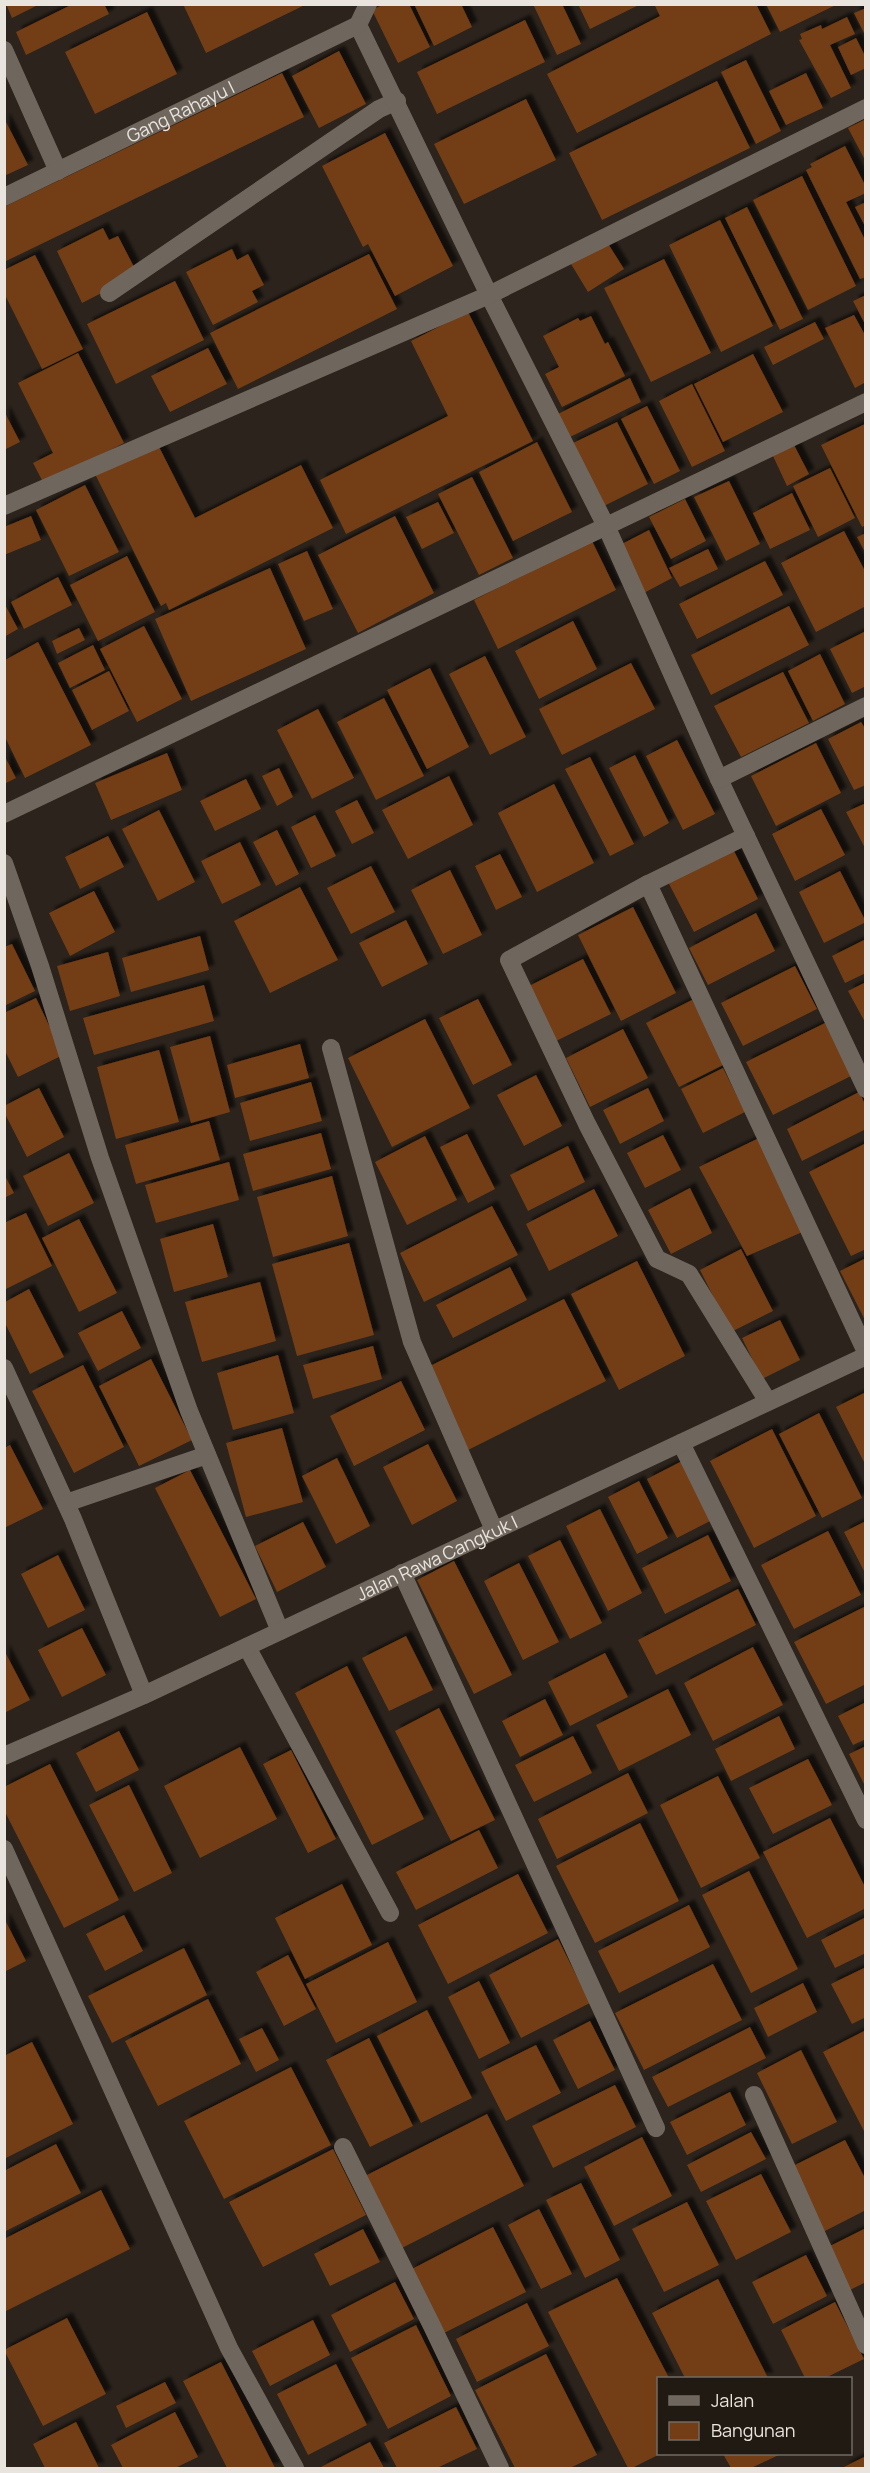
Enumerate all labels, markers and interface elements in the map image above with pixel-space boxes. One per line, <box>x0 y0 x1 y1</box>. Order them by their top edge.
street label: Gang Rahayu I <box>122 75 238 148</box>
street label: Jalan Rawa Cangkuk I <box>352 1509 521 1606</box>
legend <box>657 2377 852 2455</box>
text: Jalan <box>711 2388 754 2412</box>
text: Bangunan <box>711 2418 795 2442</box>

